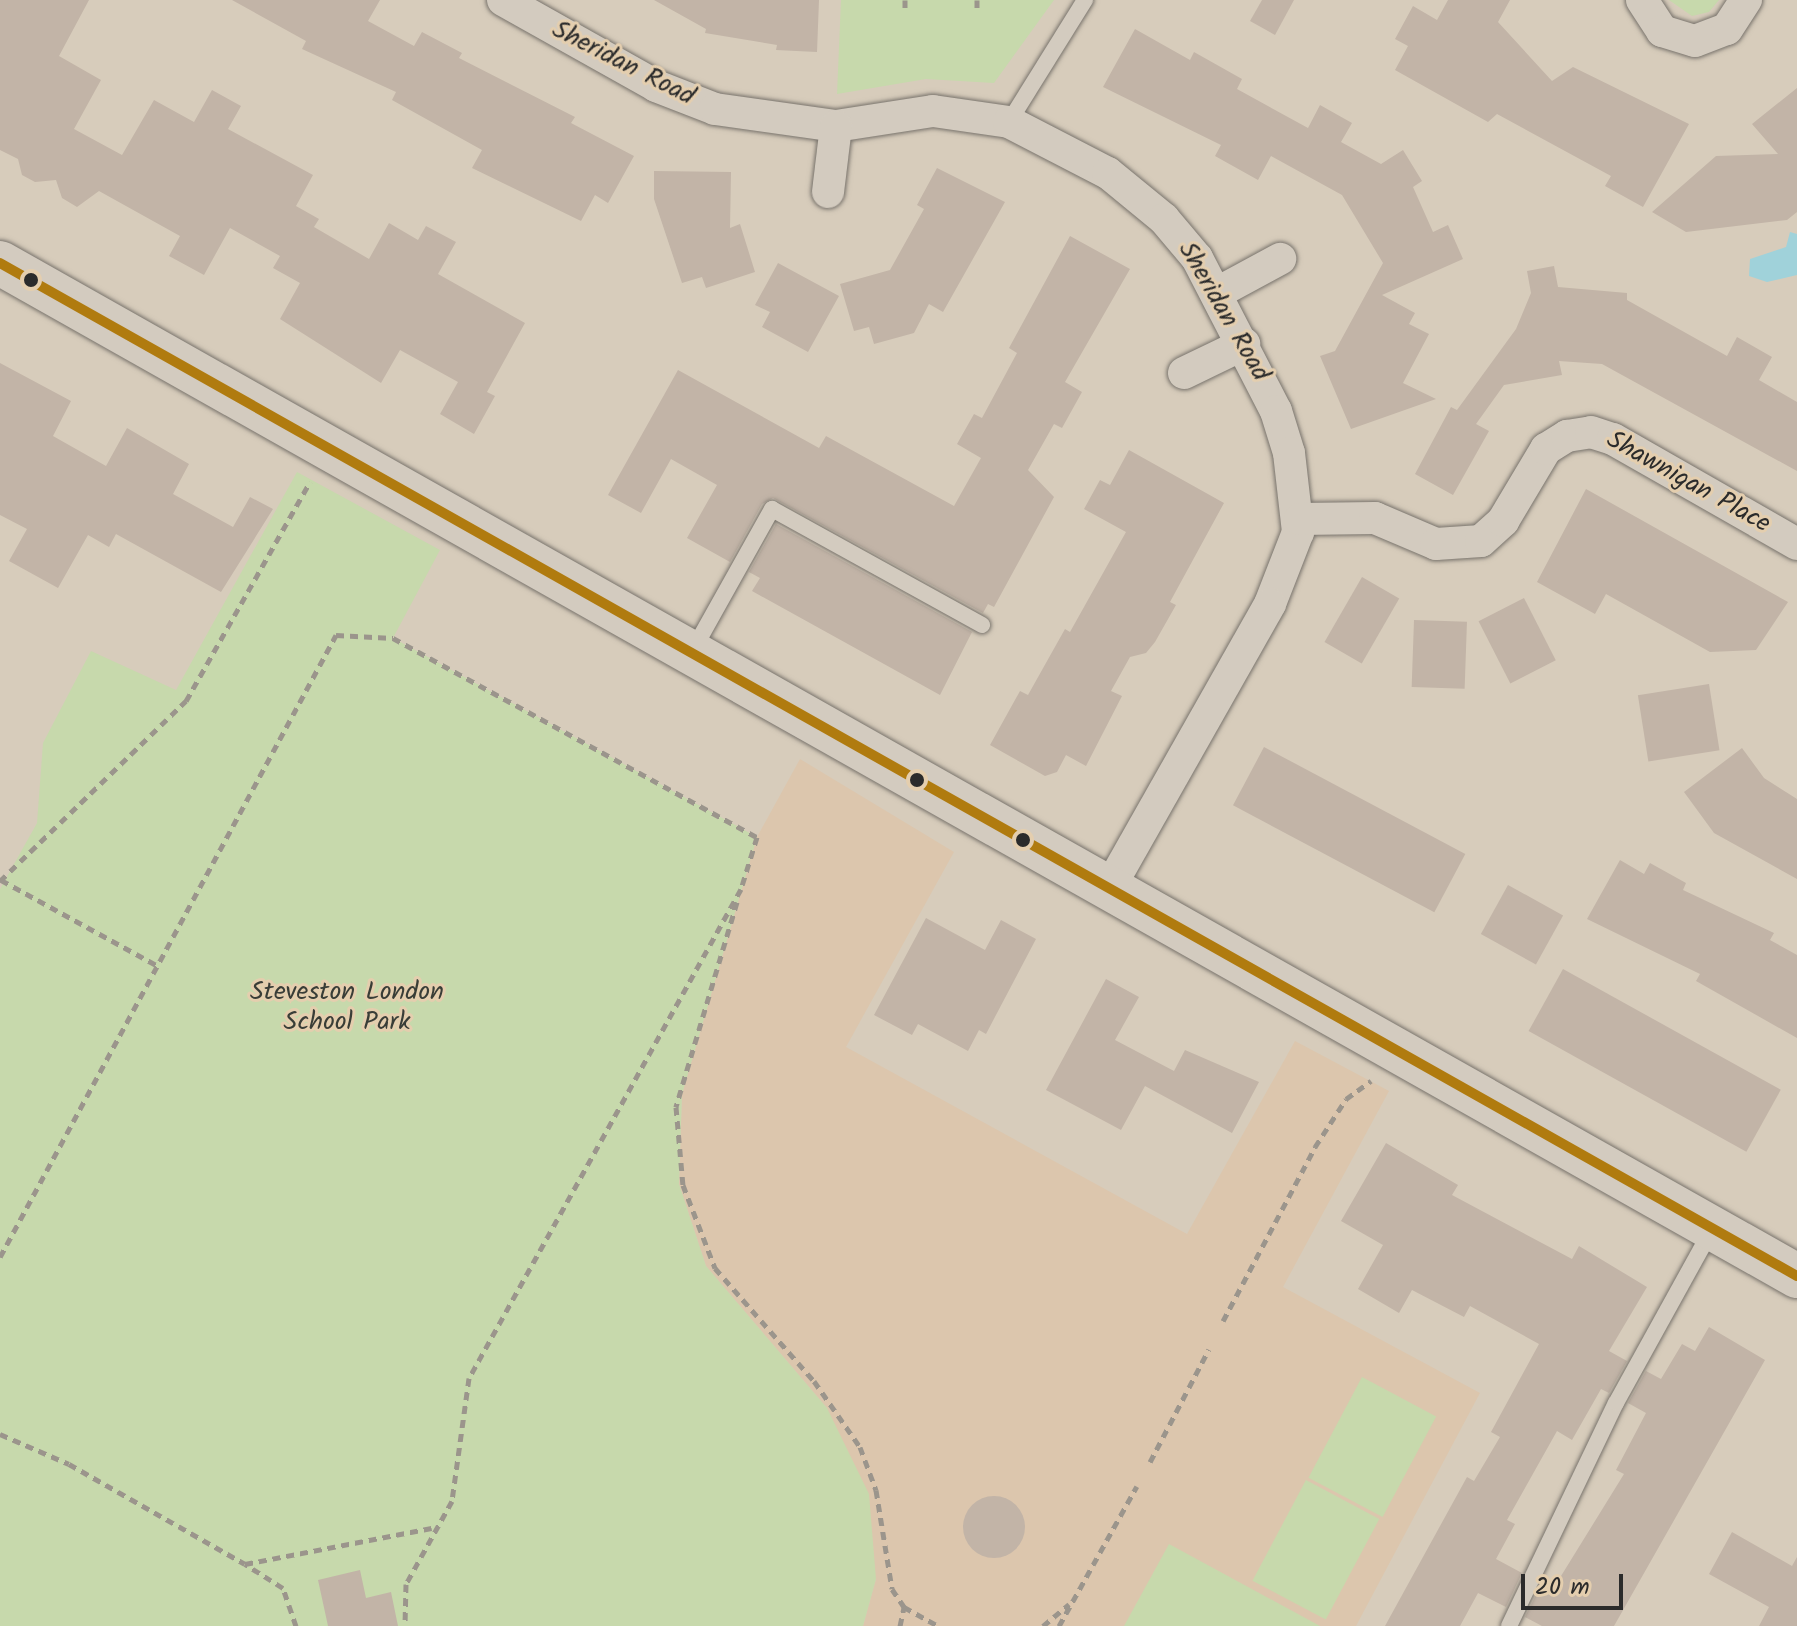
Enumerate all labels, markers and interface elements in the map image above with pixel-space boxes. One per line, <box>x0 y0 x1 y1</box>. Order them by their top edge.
street label: Sheridan Road <box>547 15 699 113</box>
street label: Sheridan Road <box>1171 237 1275 387</box>
unlabelled marker <box>23 272 39 288</box>
street label: Shawnigan Place <box>1601 425 1775 541</box>
unlabelled marker <box>909 772 925 788</box>
unlabelled marker <box>1015 832 1031 848</box>
park label: Steveston London School Park <box>250 977 444 1038</box>
scale bar <box>1525 1558 1627 1608</box>
text: 20 m <box>1535 1568 1590 1607</box>

